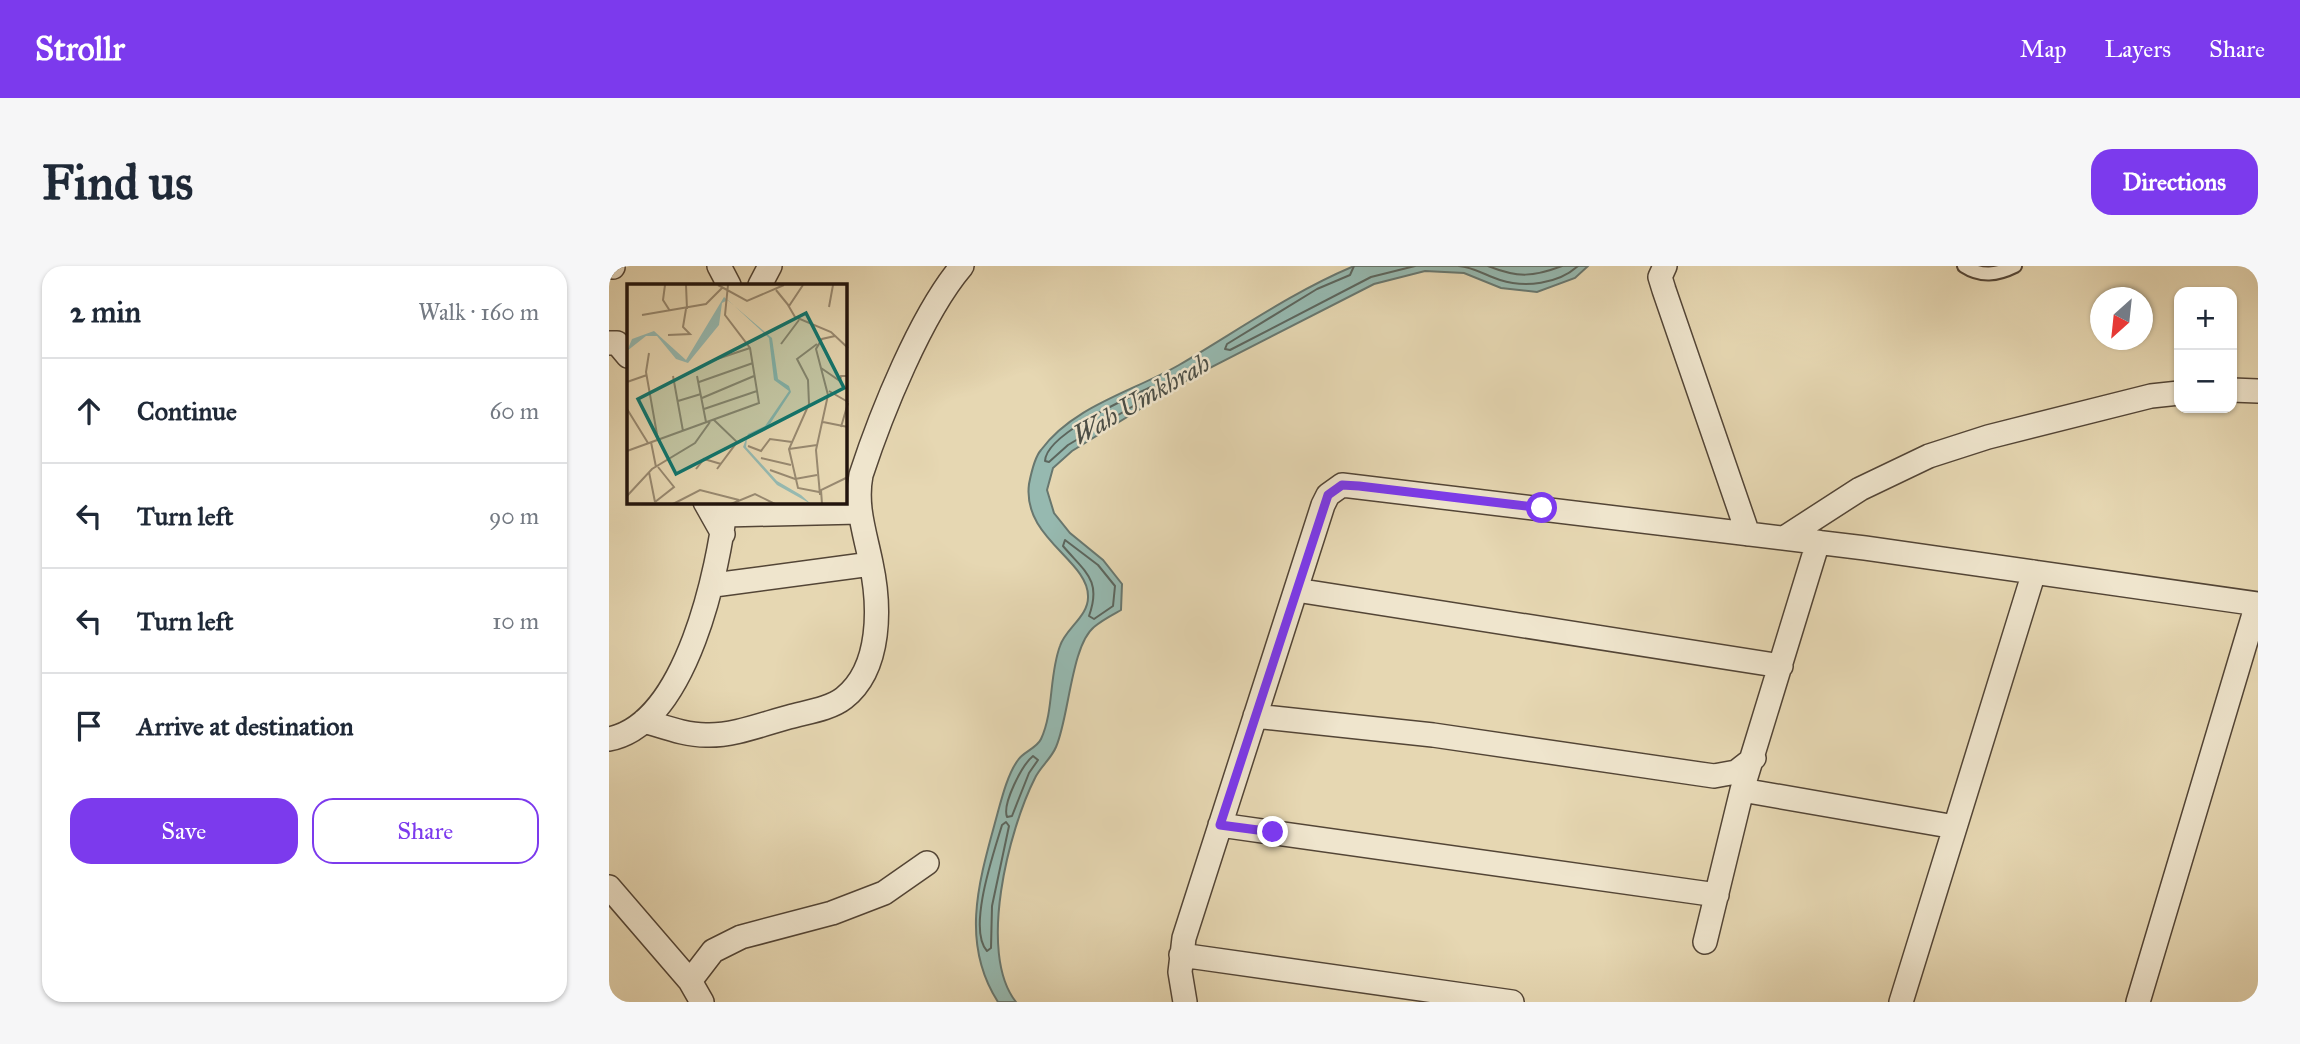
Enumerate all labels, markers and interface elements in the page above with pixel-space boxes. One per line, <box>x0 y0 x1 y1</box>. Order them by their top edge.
text: Strollr <box>35 29 125 69</box>
text: Map <box>2020 34 2067 64</box>
text: Layers <box>2105 34 2171 64</box>
text: Share <box>2209 34 2265 64</box>
button: Directions <box>2091 149 2258 215</box>
text: Find us <box>42 153 193 212</box>
inset map <box>627 284 847 504</box>
north arrow <box>2090 287 2153 350</box>
map controls <box>2174 287 2237 413</box>
button: + <box>2174 287 2237 350</box>
text: 2 min <box>70 294 141 330</box>
text: Walk · 160 m <box>418 298 539 326</box>
water label: Wah Umkhrah <box>1067 347 1216 451</box>
button: − <box>2174 350 2237 413</box>
icon: ahead <box>70 392 108 430</box>
text: Continue <box>137 395 237 427</box>
text: 60 m <box>490 397 539 425</box>
route start <box>1526 492 1557 523</box>
icon: left <box>70 497 108 535</box>
text: Turn left <box>137 500 233 532</box>
text: 90 m <box>489 502 539 530</box>
icon: left <box>70 602 108 640</box>
text: Turn left <box>137 605 233 637</box>
text: 10 m <box>492 607 539 635</box>
icon: arrive <box>70 707 108 745</box>
text: Arrive at destination <box>137 710 354 742</box>
button: Save <box>70 798 298 864</box>
button: Share <box>312 798 539 864</box>
route end <box>1257 816 1288 847</box>

